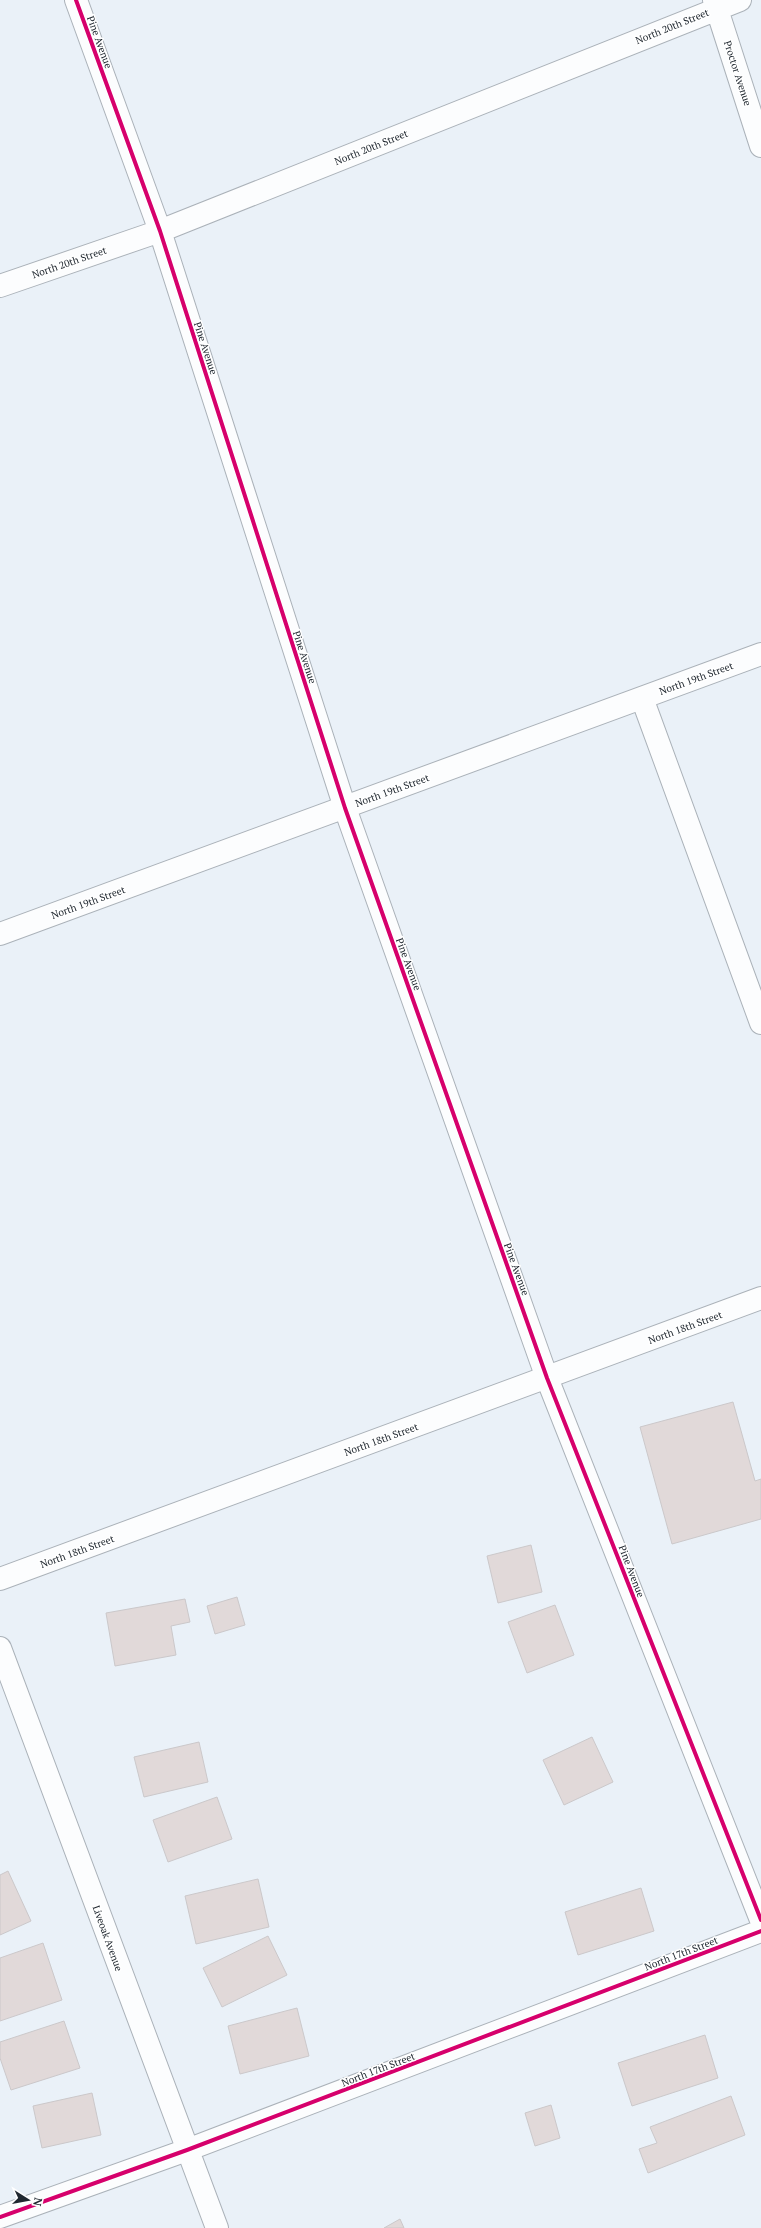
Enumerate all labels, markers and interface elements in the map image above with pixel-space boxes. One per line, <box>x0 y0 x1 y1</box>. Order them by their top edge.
street label: North 20th Street <box>634 6 711 47</box>
street label: Pine Avenue <box>84 14 115 70</box>
street label: Proctor Avenue <box>721 39 754 108</box>
street label: North 20th Street <box>333 127 410 168</box>
street label: North 20th Street <box>30 244 108 281</box>
street label: Pine Avenue <box>191 320 220 376</box>
street label: Pine Avenue <box>290 629 319 685</box>
street label: North 19th Street <box>657 659 735 698</box>
street label: North 19th Street <box>353 771 431 810</box>
street label: North 19th Street <box>49 883 127 922</box>
street label: Pine Avenue <box>393 936 424 992</box>
street label: Pine Avenue <box>501 1241 532 1297</box>
street label: North 18th Street <box>646 1308 724 1347</box>
street label: North 18th Street <box>342 1420 420 1459</box>
street label: North 18th Street <box>38 1532 116 1571</box>
street label: Pine Avenue <box>616 1543 647 1599</box>
street label: Liveoak Avenue <box>90 1903 125 1973</box>
street label: North 17th Street <box>643 1933 720 1973</box>
street label: North 17th Street <box>340 2049 417 2089</box>
north arrow <box>8 2180 48 2220</box>
text: N <box>30 2196 45 2208</box>

